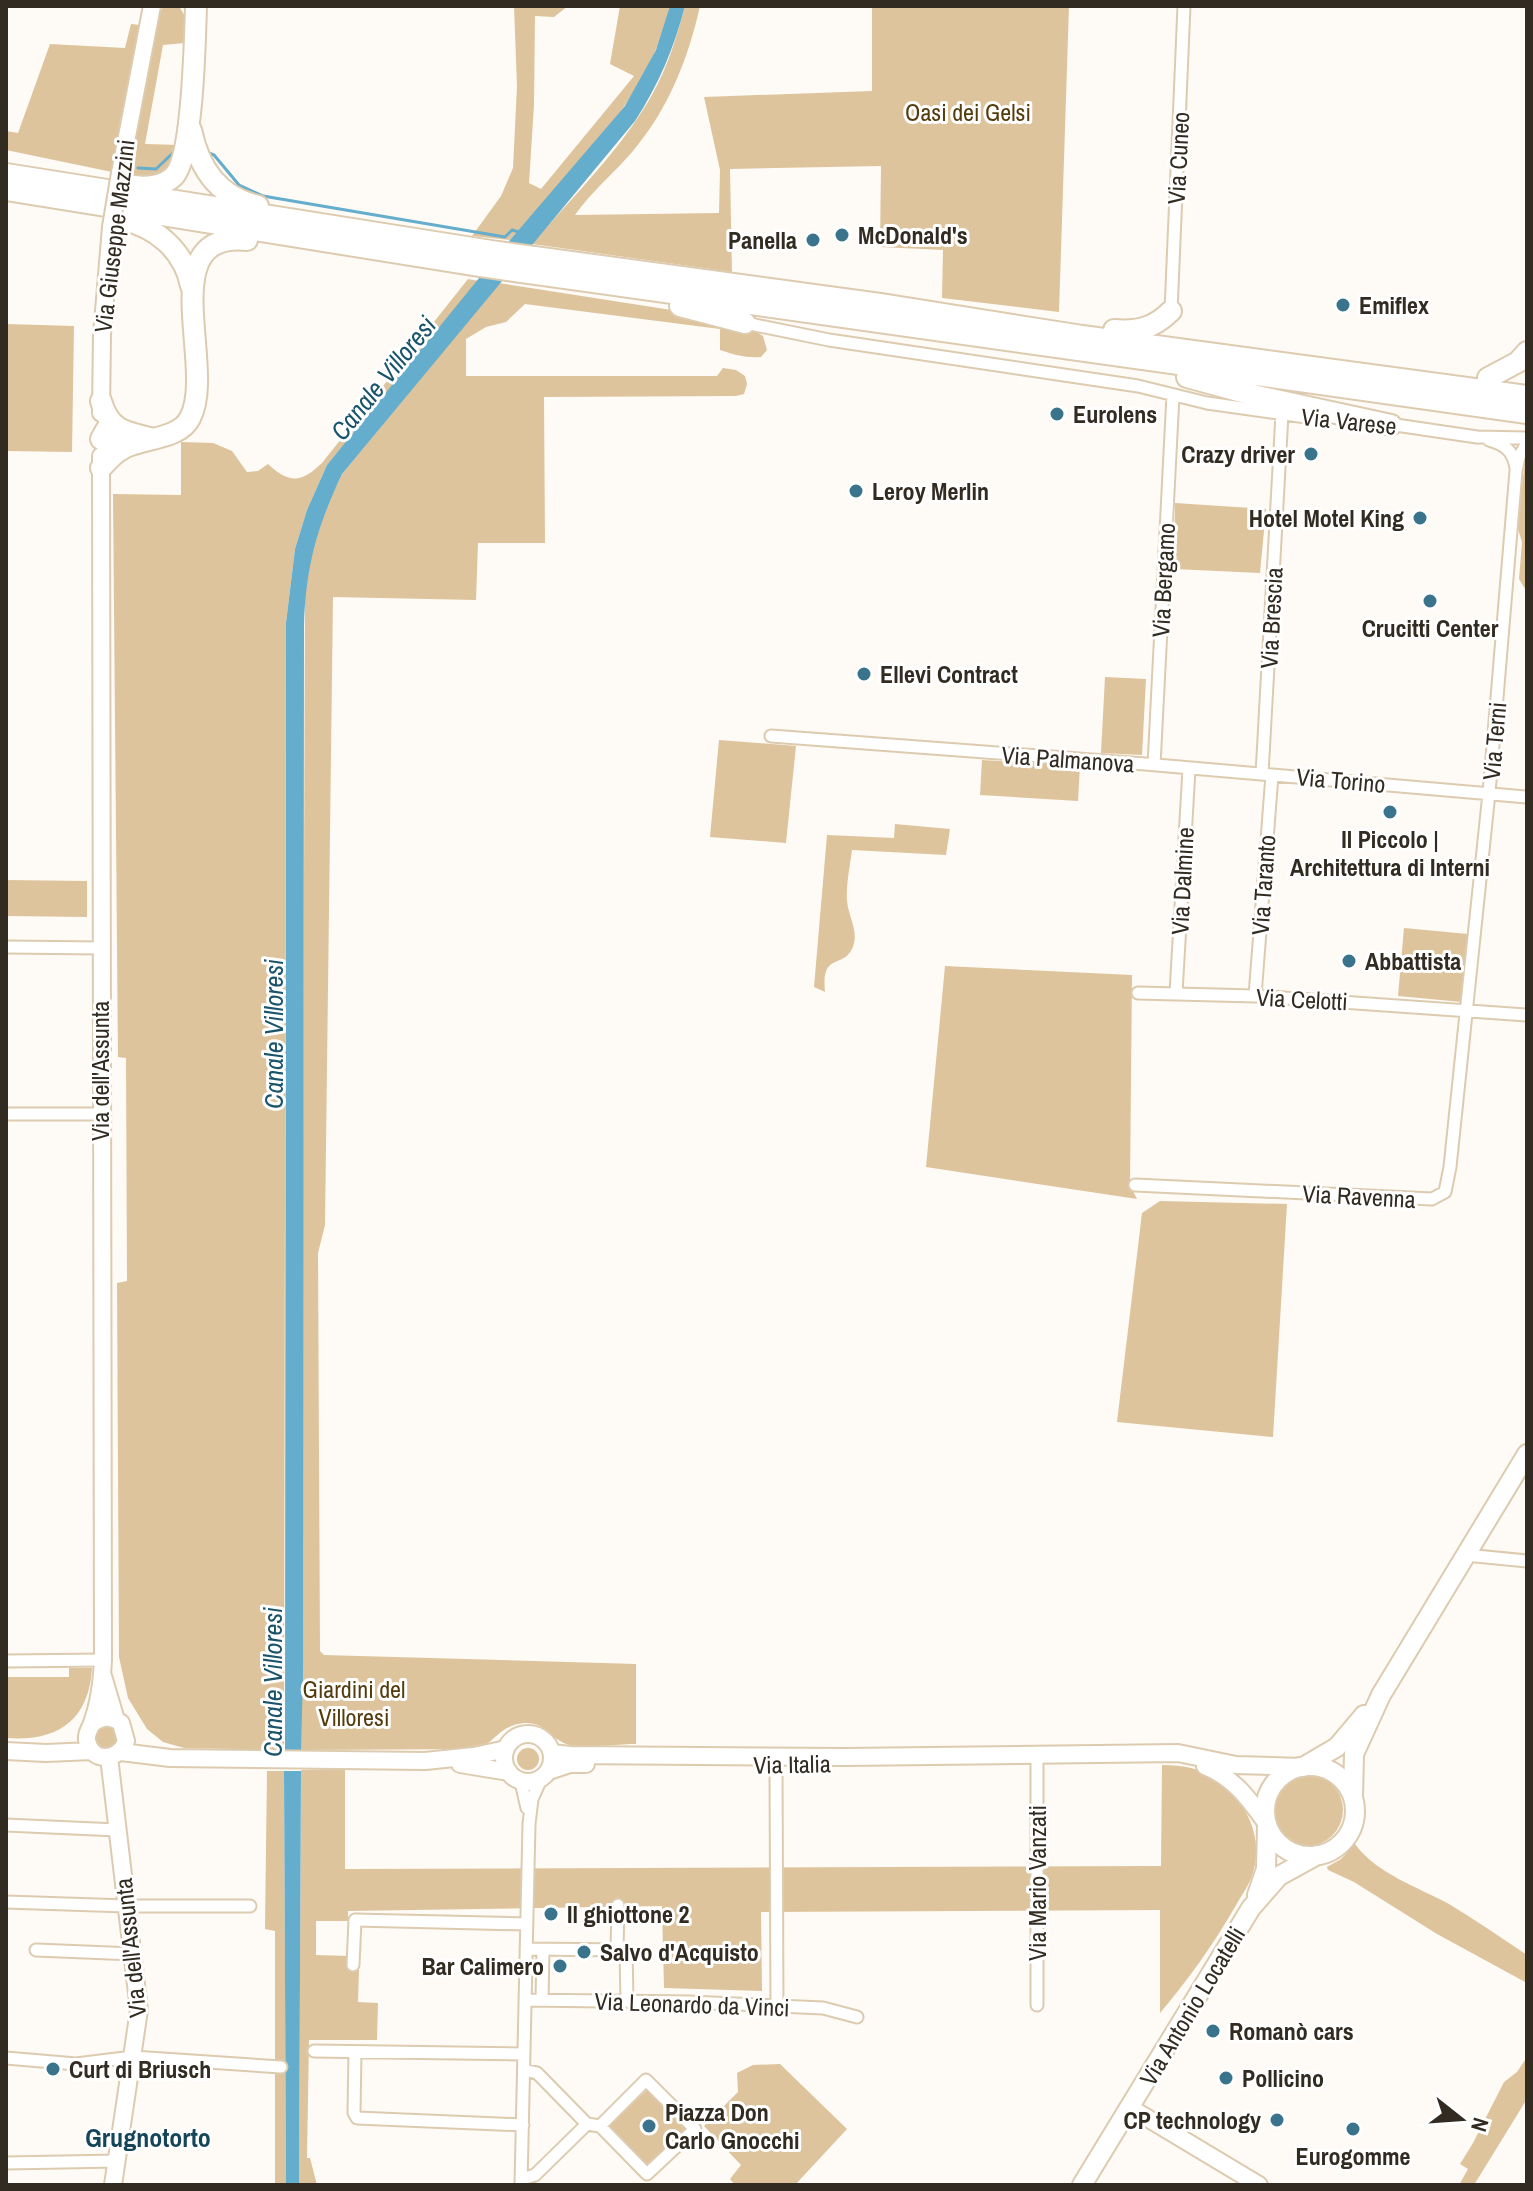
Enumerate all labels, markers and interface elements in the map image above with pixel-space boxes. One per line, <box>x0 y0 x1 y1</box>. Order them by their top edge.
park label: Oasi dei Gelsi <box>905 96 1031 128</box>
street label: Via Cuneo <box>1160 111 1196 205</box>
street label: Via Giuseppe Mazzini <box>86 138 142 334</box>
place label: McDonald's <box>858 219 968 251</box>
place label: Panella <box>728 224 797 256</box>
marker: McDonald's <box>833 226 851 244</box>
marker: Panella <box>804 231 822 249</box>
place label: Emiflex <box>1359 289 1429 321</box>
marker: Emiflex <box>1334 296 1352 314</box>
water label: Canale Villoresi <box>322 309 444 447</box>
place label: Eurolens <box>1073 398 1157 430</box>
street label: Via Varese <box>1300 400 1398 442</box>
marker: Eurolens <box>1048 405 1066 423</box>
place label: Crazy driver <box>1181 438 1295 470</box>
marker: Crazy driver <box>1302 445 1320 463</box>
place label: Leroy Merlin <box>872 475 989 507</box>
marker: Leroy Merlin <box>847 482 865 500</box>
place label: Hotel Motel King <box>1249 502 1404 534</box>
marker: Hotel Motel King <box>1411 509 1429 527</box>
street label: Via Bergamo <box>1144 522 1182 638</box>
street label: Via Brescia <box>1252 566 1290 669</box>
marker: Crucitti Center <box>1421 592 1439 610</box>
place label: Crucitti Center <box>1362 612 1499 644</box>
place label: Ellevi Contract <box>880 658 1018 690</box>
marker: Ellevi Contract <box>855 665 873 683</box>
street label: Via Terni <box>1475 701 1513 781</box>
street label: Via Palmanova <box>1000 738 1136 780</box>
street label: Via Torino <box>1295 760 1387 800</box>
marker: Il Piccolo | Architettura di Interni <box>1381 803 1399 821</box>
place label: Il Piccolo | Architettura di Interni <box>1290 823 1490 883</box>
street label: Via Dalmine <box>1163 826 1201 936</box>
street label: Via Taranto <box>1244 834 1282 936</box>
place label: Abbattista <box>1365 945 1461 977</box>
marker: Abbattista <box>1340 952 1358 970</box>
water label: Canale Villoresi <box>256 959 291 1109</box>
street label: Via Celotti <box>1255 981 1349 1017</box>
street label: Via dell'Assunta <box>84 1001 116 1141</box>
street label: Via Ravenna <box>1302 1177 1417 1215</box>
water label: Canale Villoresi <box>255 1607 290 1757</box>
park label: Giardini del Villoresi <box>303 1673 405 1733</box>
street label: Via Italia <box>753 1747 831 1781</box>
street label: Via Mario Vanzati <box>1021 1805 1053 1961</box>
street label: Via dell'Assunta <box>107 1877 153 2019</box>
place label: Il ghiottone 2 <box>567 1898 690 1930</box>
marker: Il ghiottone 2 <box>542 1905 560 1923</box>
street label: Via Antonio Locatelli <box>1132 1921 1252 2091</box>
place label: Salvo d'Acquisto <box>600 1936 759 1968</box>
marker: Salvo d'Acquisto <box>575 1943 593 1961</box>
place label: Bar Calimero <box>422 1950 544 1982</box>
marker: Bar Calimero <box>551 1957 569 1975</box>
street label: Via Leonardo da Vinci <box>594 1985 790 2023</box>
place label: Romanò cars <box>1229 2015 1354 2047</box>
marker: Romanò cars <box>1204 2022 1222 2040</box>
place label: Curt di Briusch <box>69 2053 211 2085</box>
marker: Curt di Briusch <box>44 2060 62 2078</box>
place label: Pollicino <box>1242 2062 1324 2094</box>
marker: Pollicino <box>1217 2069 1235 2087</box>
north arrow <box>1421 2079 1501 2159</box>
place label: Piazza Don Carlo Gnocchi <box>665 2096 800 2156</box>
place label: CP technology <box>1124 2104 1261 2136</box>
marker: CP technology <box>1268 2111 1286 2129</box>
text: N <box>1464 2114 1496 2135</box>
marker: Piazza Don Carlo Gnocchi <box>640 2117 658 2135</box>
district label: Grugnotorto <box>85 2120 211 2155</box>
marker: Eurogomme <box>1344 2120 1362 2138</box>
place label: Eurogomme <box>1296 2140 1410 2172</box>

